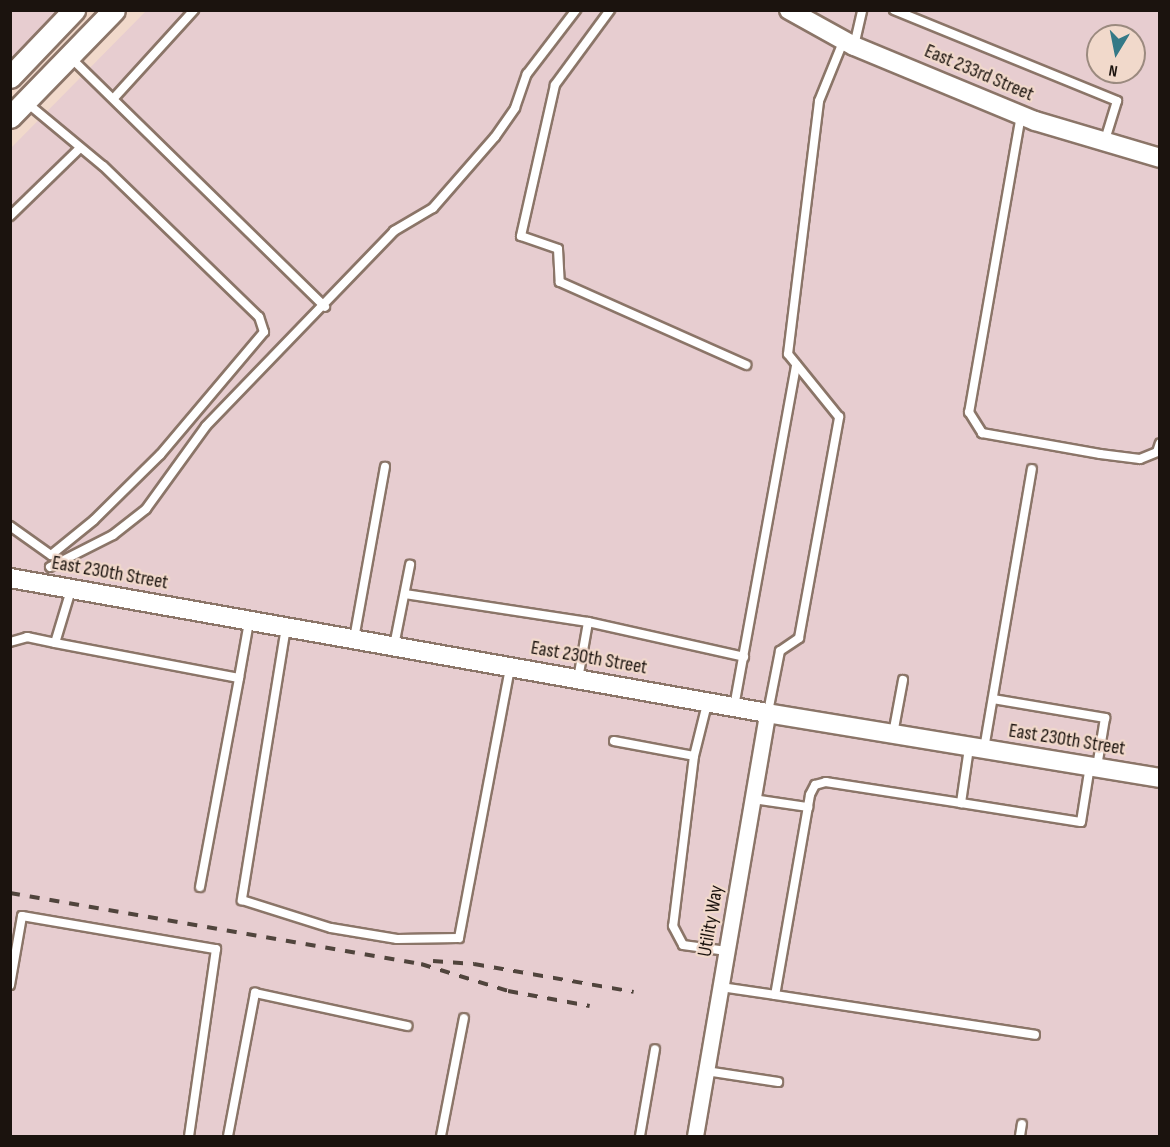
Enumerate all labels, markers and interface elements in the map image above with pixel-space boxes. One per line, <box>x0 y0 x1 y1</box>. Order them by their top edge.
north arrow <box>1086 24 1146 84</box>
street label: East 233rd Street <box>921 39 1037 107</box>
text: N <box>1107 60 1119 80</box>
street label: East 230th Street <box>50 551 170 595</box>
street label: East 230th Street <box>529 636 649 680</box>
street label: East 230th Street <box>1007 719 1127 761</box>
street label: Utility Way <box>693 883 729 959</box>

